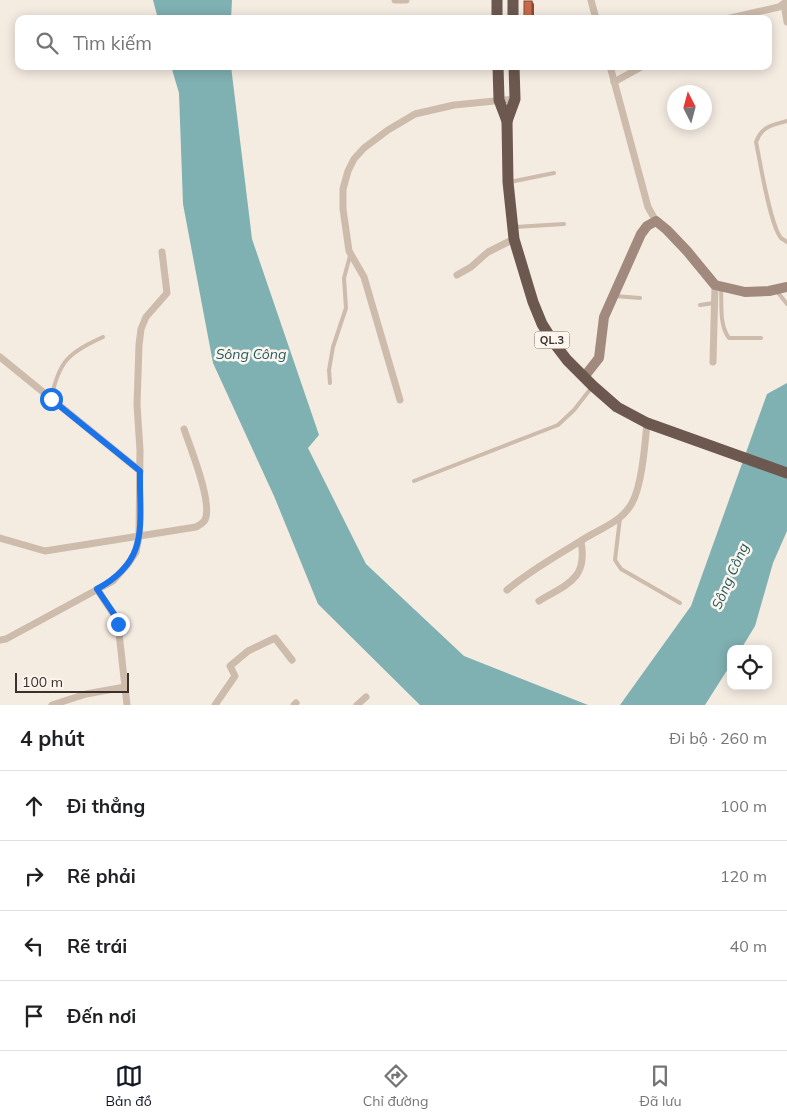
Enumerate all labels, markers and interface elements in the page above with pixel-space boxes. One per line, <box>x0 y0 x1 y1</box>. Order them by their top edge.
search box <box>15 15 772 70</box>
icon: search <box>33 29 61 57</box>
text: Tìm kiếm <box>73 31 152 55</box>
north arrow <box>667 85 712 130</box>
road number: QL.3 <box>534 332 570 348</box>
water label: Sông Công <box>216 345 287 363</box>
route start <box>40 388 63 411</box>
water label: Sông Công <box>707 540 753 612</box>
route end <box>107 613 130 636</box>
map controls <box>727 645 772 690</box>
button: locate <box>727 645 772 690</box>
scale bar <box>15 670 129 693</box>
text: 100 m <box>22 673 63 691</box>
text: 4 phút <box>20 725 85 751</box>
text: Đi bộ · 260 m <box>669 728 767 748</box>
icon: ahead <box>20 792 48 820</box>
text: Đi thẳng <box>67 794 145 818</box>
text: 100 m <box>720 796 767 816</box>
icon: right <box>20 862 48 890</box>
text: Rẽ phải <box>67 864 136 888</box>
text: 120 m <box>720 866 767 886</box>
icon: left <box>20 932 48 960</box>
text: Rẽ trái <box>67 934 127 958</box>
text: 40 m <box>730 936 767 956</box>
icon: arrive <box>20 1002 48 1030</box>
text: Đến nơi <box>67 1004 136 1028</box>
tab: Bản đồ <box>105 1062 152 1110</box>
tab: Chỉ đường <box>363 1062 429 1110</box>
tab: Đã lưu <box>639 1062 681 1110</box>

